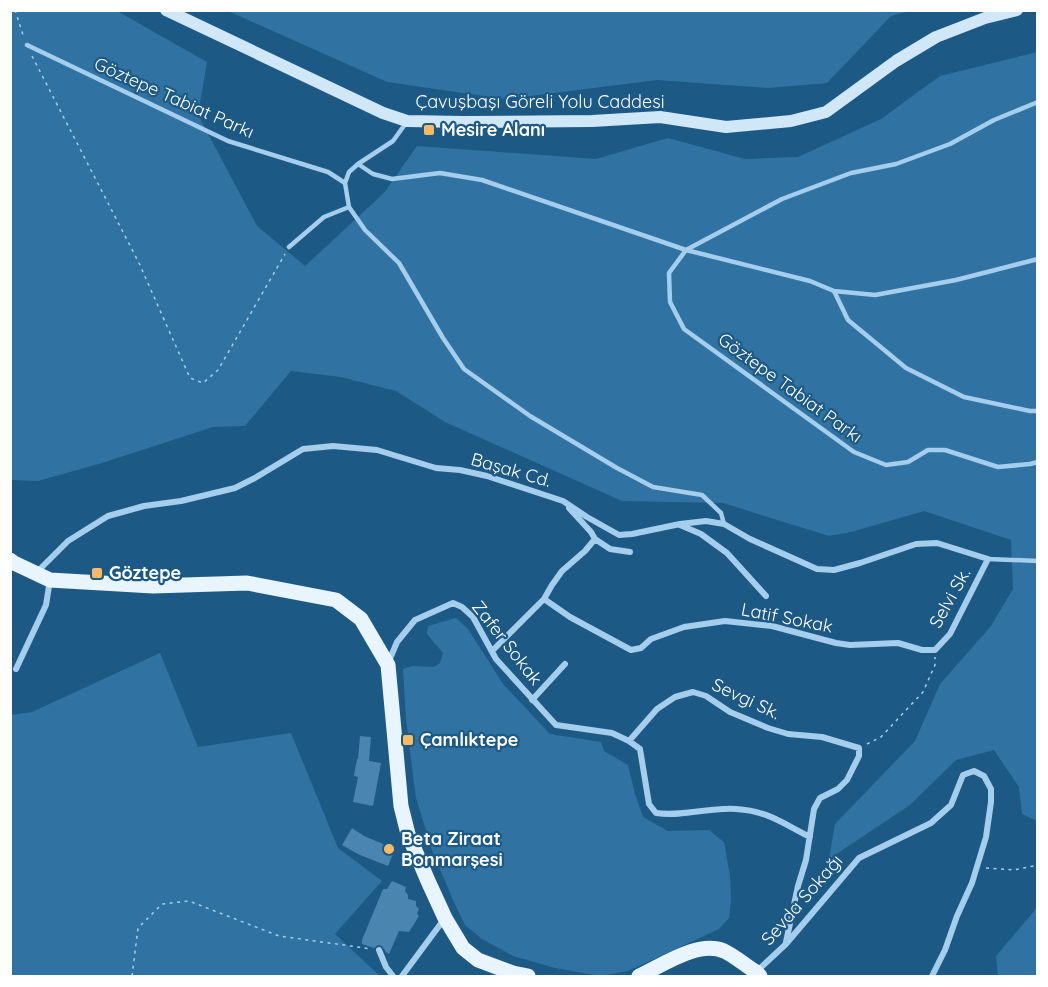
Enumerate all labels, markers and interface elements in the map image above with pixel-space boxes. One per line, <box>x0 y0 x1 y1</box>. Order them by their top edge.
street label: Göztepe Tabiat Parkı <box>91 52 258 143</box>
street label: Çavuşbaşı Göreli Yolu Caddesi <box>415 90 665 113</box>
place label: Mesire Alanı <box>441 118 545 141</box>
marker: Mesire Alanı <box>422 123 436 137</box>
street label: Göztepe Tabiat Parkı <box>714 328 867 448</box>
street label: Başak Cd. <box>468 447 554 492</box>
place label: Göztepe <box>109 561 181 584</box>
street label: Selvi Sk. <box>924 564 975 632</box>
marker: Göztepe <box>90 566 104 580</box>
street label: Zafer Sokak <box>467 596 548 690</box>
street label: Latif Sokak <box>739 597 835 638</box>
street label: Sevgi Sk. <box>708 673 784 724</box>
place label: Çamlıktepe <box>420 728 518 751</box>
marker: Çamlıktepe <box>401 733 415 747</box>
place label: Beta Ziraat Bonmarşesi <box>401 827 503 871</box>
marker: Beta Ziraat Bonmarşesi <box>382 842 396 856</box>
street label: Sevda Sokağı <box>756 850 847 950</box>

